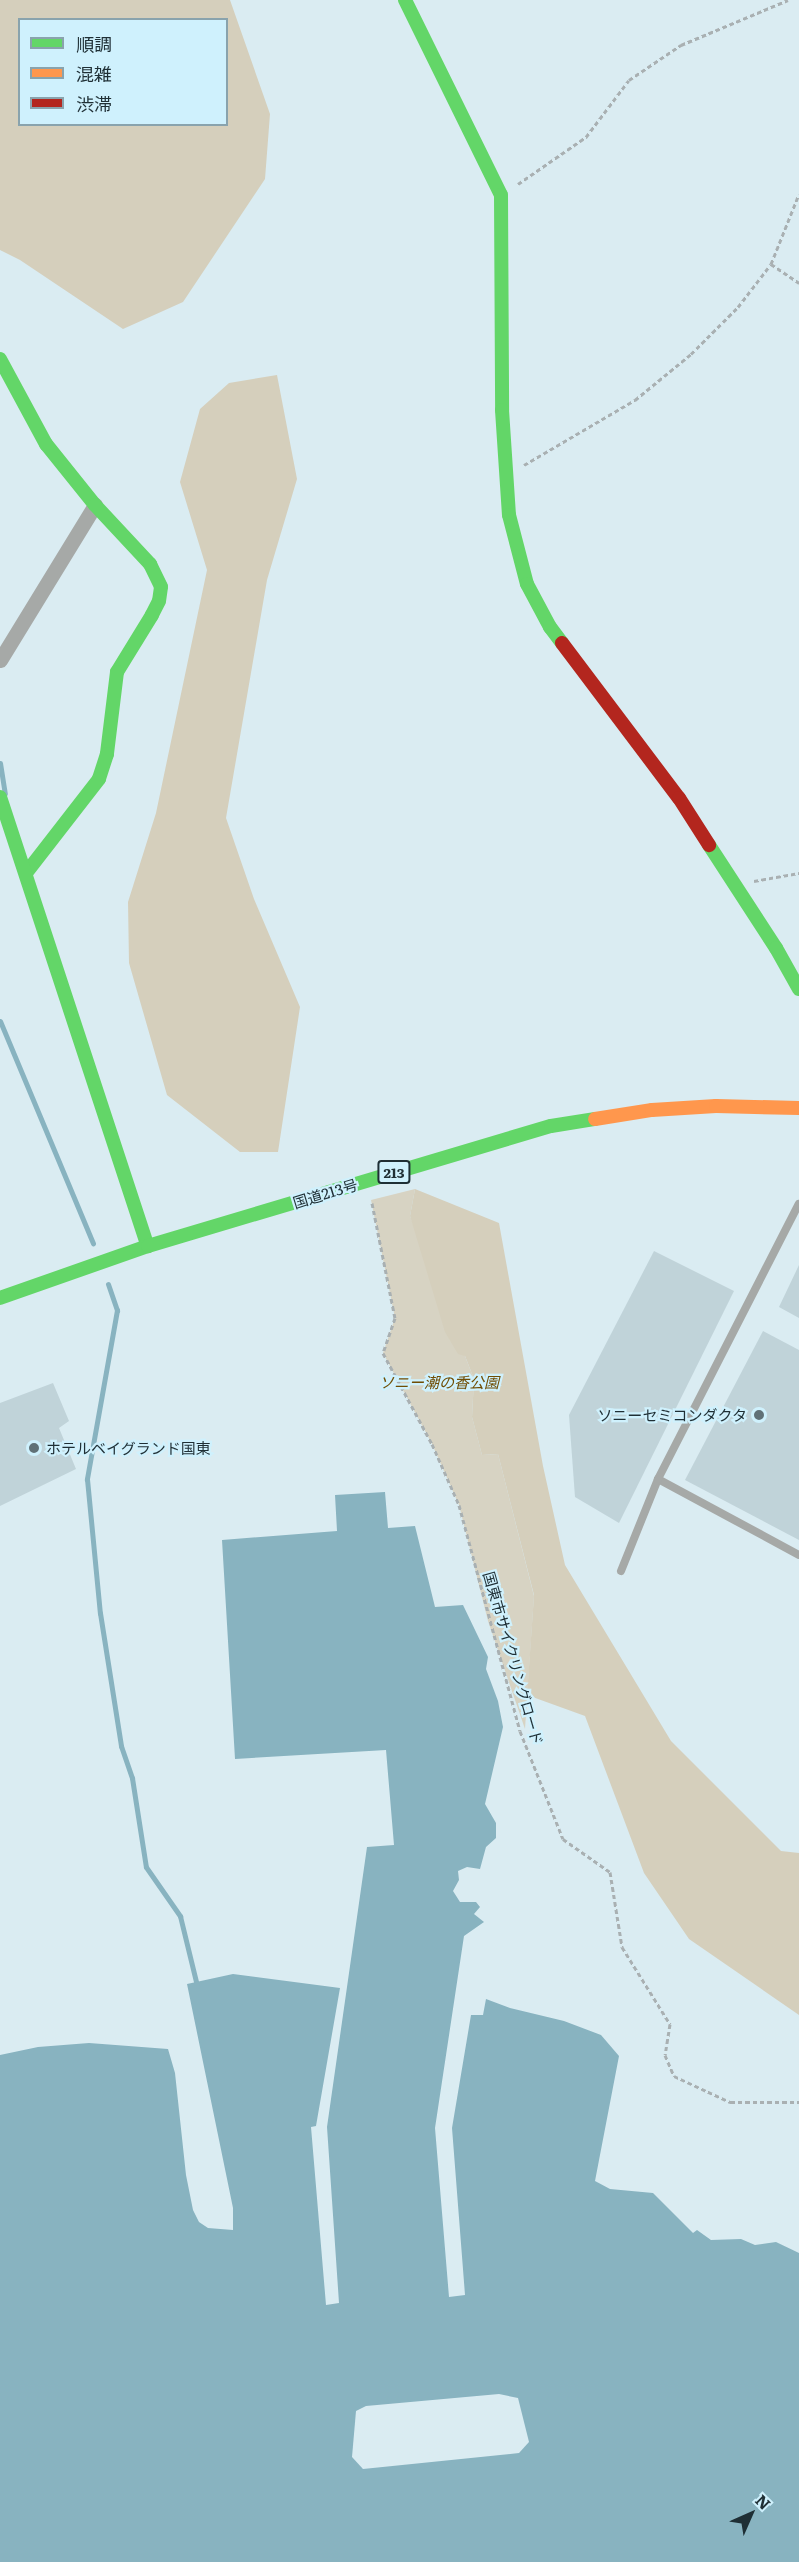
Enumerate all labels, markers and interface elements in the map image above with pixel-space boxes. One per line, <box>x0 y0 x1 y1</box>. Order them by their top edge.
legend <box>18 18 228 126</box>
text: 順調 <box>76 30 112 57</box>
text: 混雑 <box>76 60 112 87</box>
text: 渋滞 <box>76 90 112 117</box>
road number: 213 <box>376 1161 412 1183</box>
street label: 国道213号 <box>290 1175 360 1211</box>
park label: ソニー潮の香公園 <box>379 1373 499 1391</box>
place label: ソニーセミコンダクタ <box>597 1406 747 1424</box>
marker: ソニーセミコンダクタ <box>752 1408 766 1422</box>
place label: ホテルベイグランド国東 <box>46 1439 211 1457</box>
marker: ホテルベイグランド国東 <box>27 1441 41 1455</box>
street label: 国東市サイクリングロード <box>481 1569 547 1747</box>
north arrow <box>721 2484 781 2544</box>
text: N <box>750 2488 777 2515</box>

